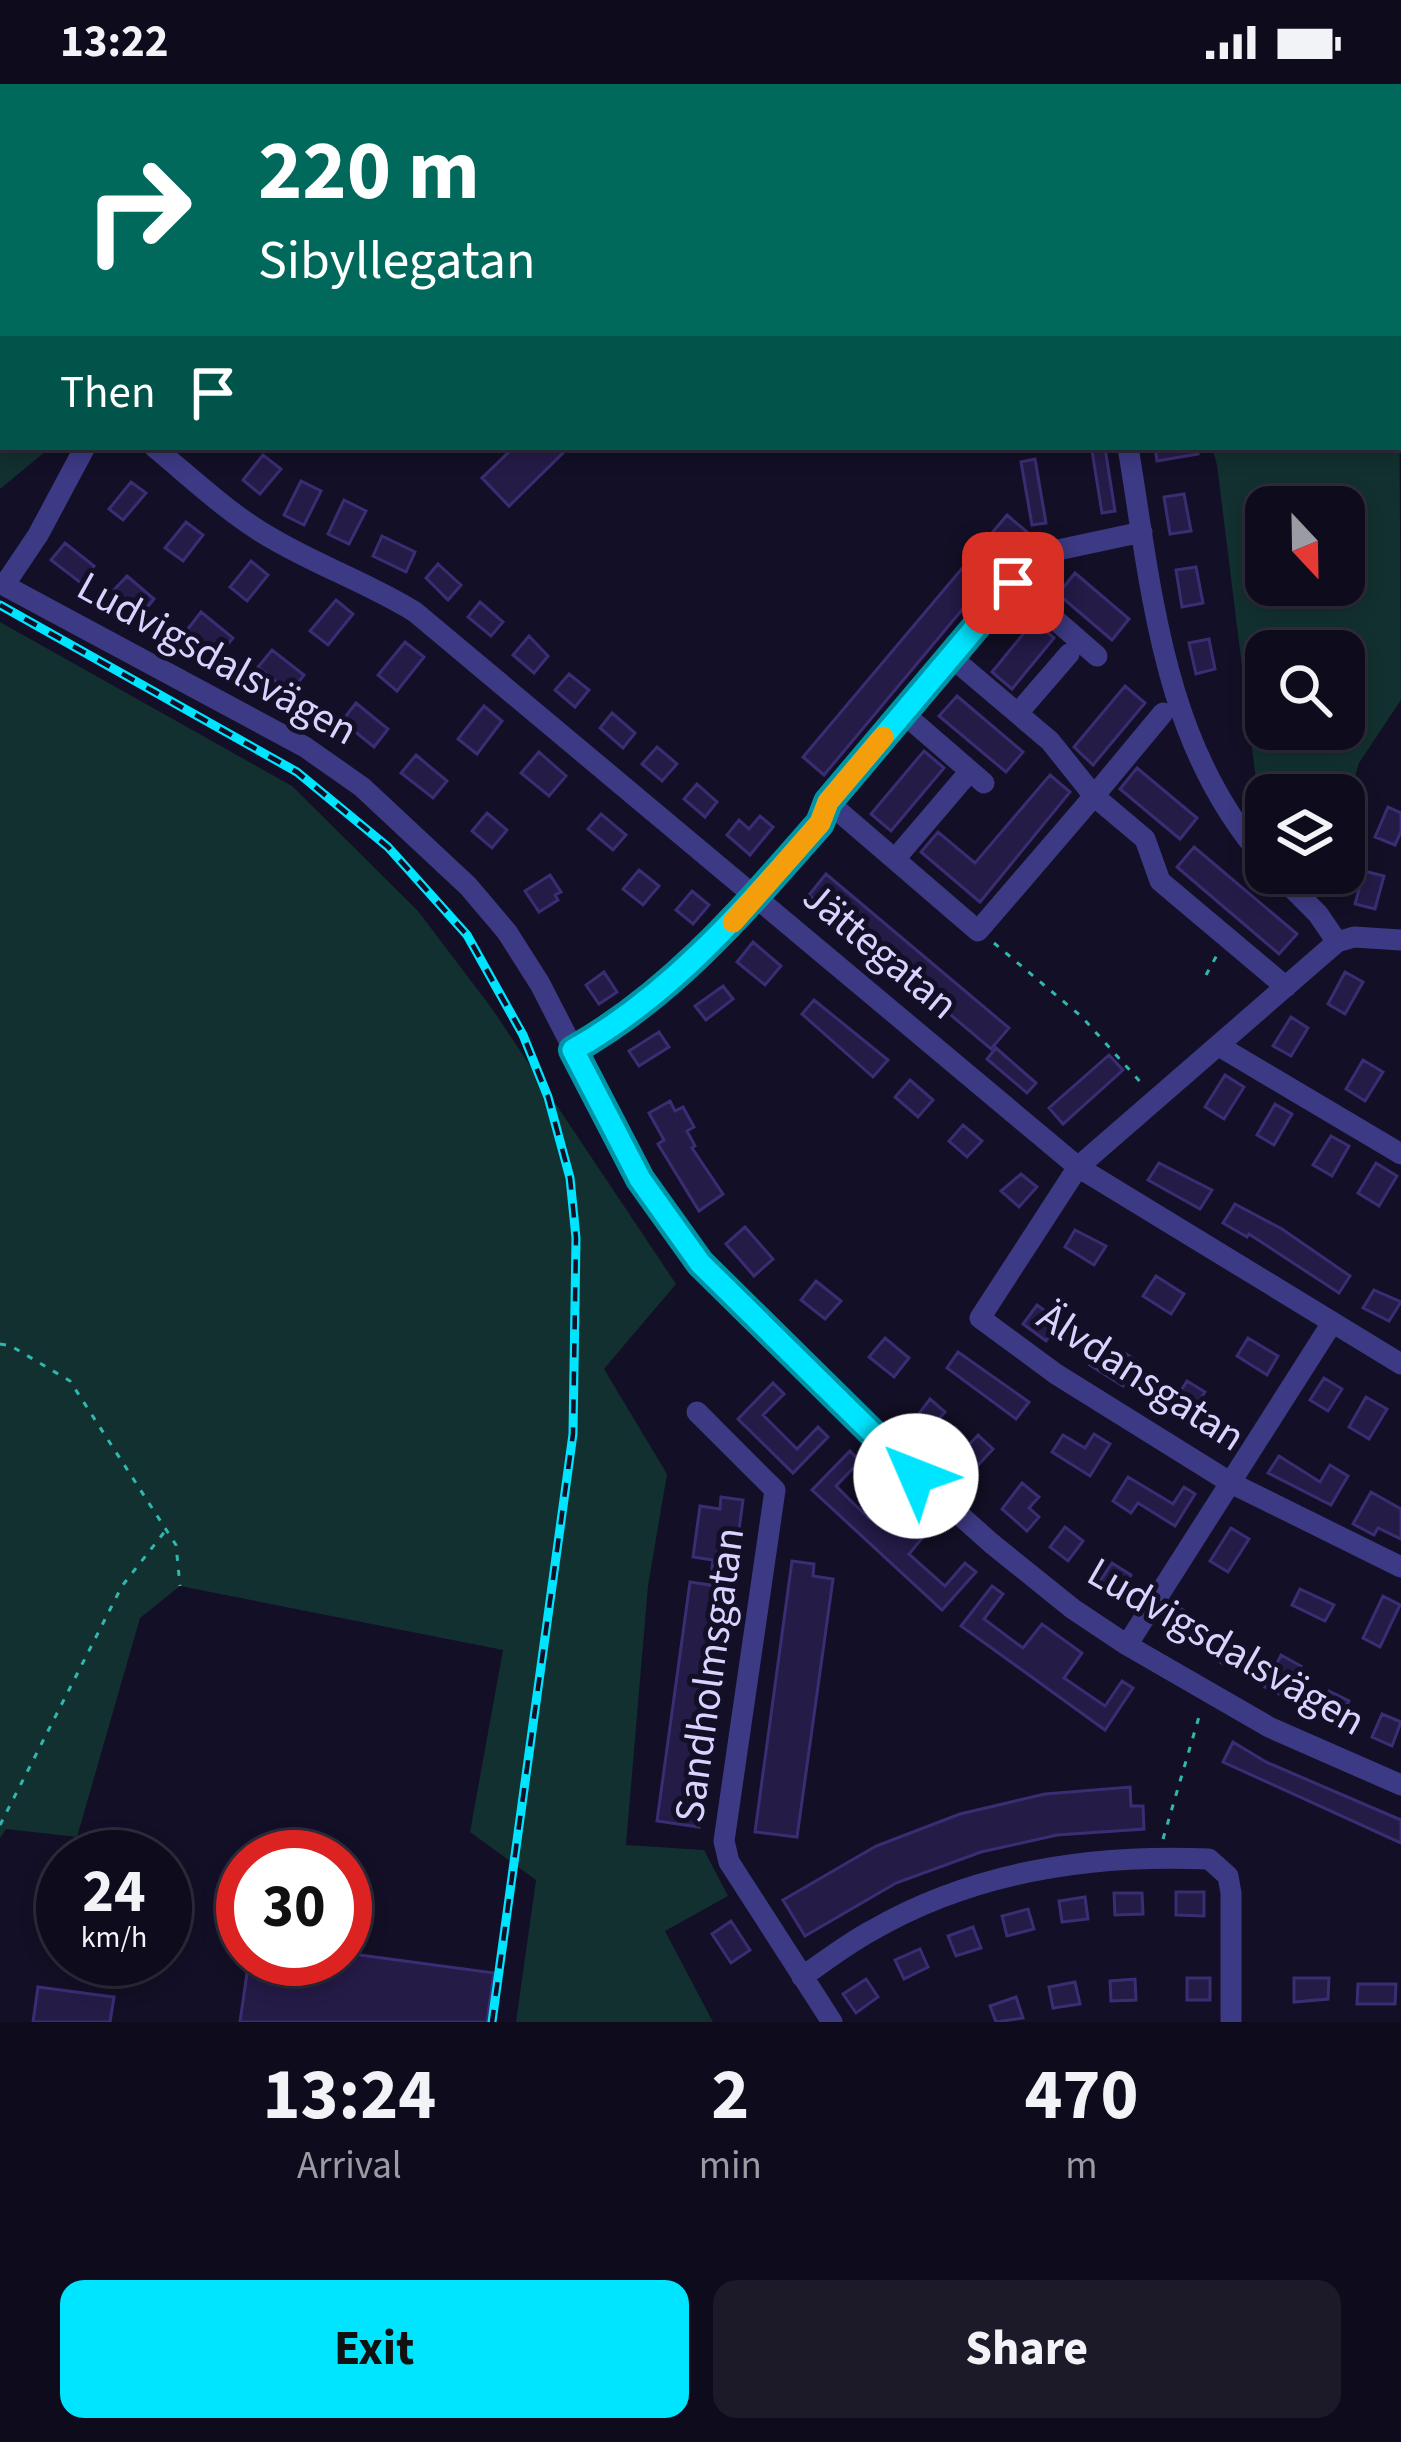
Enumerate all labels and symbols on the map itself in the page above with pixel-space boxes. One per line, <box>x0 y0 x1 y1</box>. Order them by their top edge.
north arrow <box>1245 486 1365 606</box>
pin <box>962 532 1064 634</box>
street label: Ludvigsdalsvägen <box>66 557 368 761</box>
street label: Jättegatan <box>789 868 971 1034</box>
street label: Älvdansgatan <box>1025 1287 1257 1467</box>
position arrow <box>853 1413 979 1539</box>
street label: Sandholmsgatan <box>660 1524 760 1826</box>
street label: Ludvigsdalsvägen <box>1076 1543 1376 1751</box>
speed limit sign: 30 <box>216 1830 372 1986</box>

